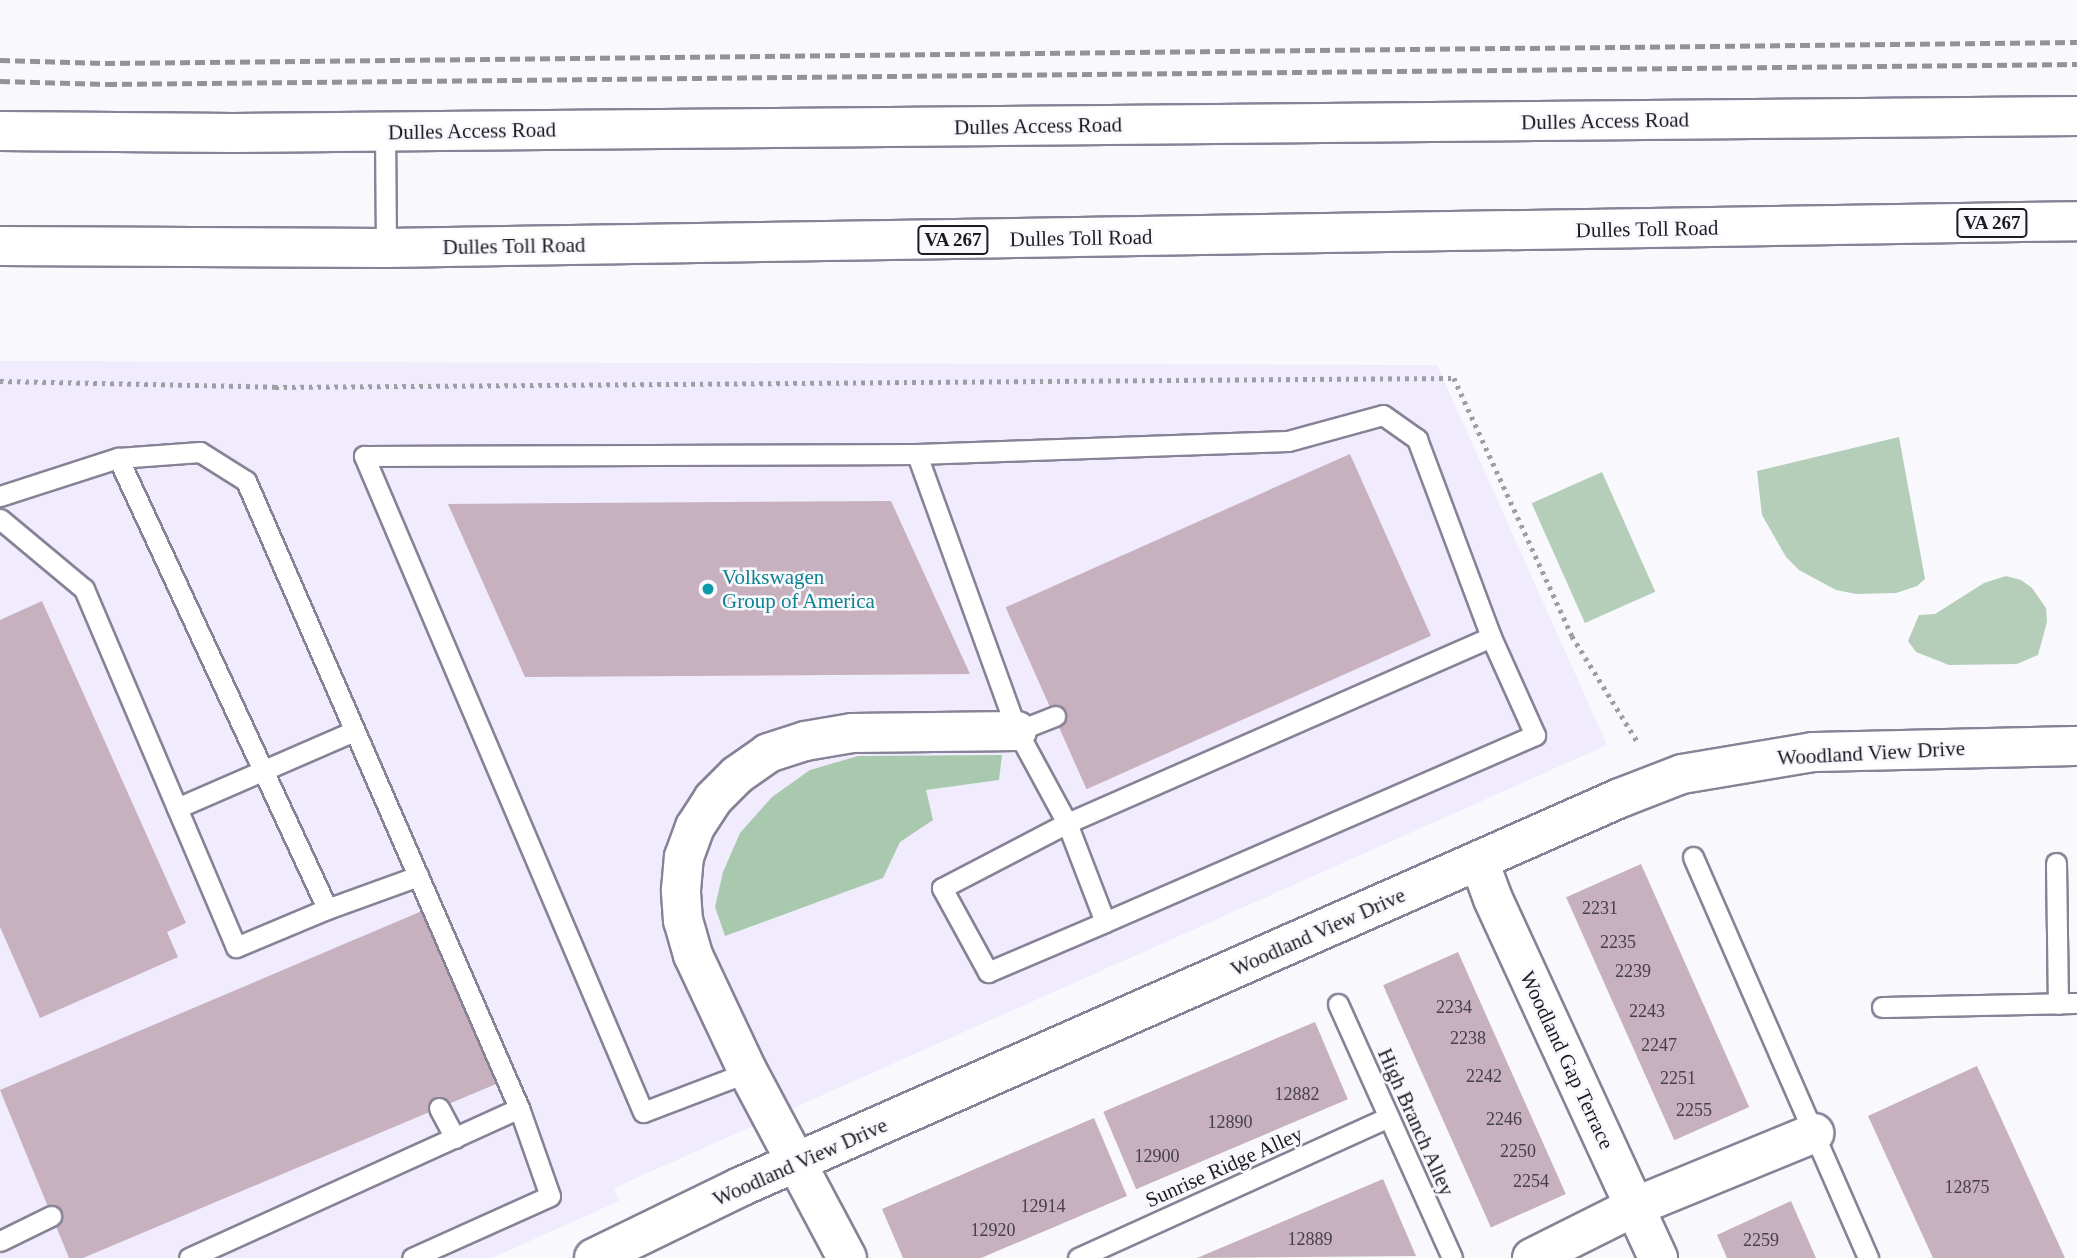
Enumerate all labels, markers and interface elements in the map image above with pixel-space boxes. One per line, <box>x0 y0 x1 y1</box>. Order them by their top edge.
street label: Dulles Access Road <box>1520 107 1690 135</box>
street label: Dulles Access Road <box>953 112 1123 140</box>
street label: Dulles Access Road <box>387 117 557 145</box>
road number: VA 267 <box>1955 208 2029 238</box>
street label: Dulles Toll Road <box>1575 215 1719 243</box>
road number: VA 267 <box>916 224 990 256</box>
street label: Dulles Toll Road <box>1009 224 1153 252</box>
street label: Dulles Toll Road <box>442 232 586 260</box>
place label: Volkswagen Group of America <box>722 564 876 614</box>
marker: Volkswagen Group of America <box>700 581 716 597</box>
street label: Woodland View Drive <box>1776 735 1966 771</box>
street label: Woodland View Drive <box>1227 882 1409 982</box>
house number: 2231 <box>1582 897 1618 919</box>
house number: 2235 <box>1600 931 1636 953</box>
house number: 2239 <box>1615 960 1651 982</box>
street label: Woodland Gap Terrace <box>1515 967 1619 1153</box>
house number: 2234 <box>1436 996 1472 1018</box>
house number: 2243 <box>1629 1000 1665 1022</box>
house number: 2238 <box>1450 1027 1486 1049</box>
house number: 2247 <box>1641 1034 1677 1056</box>
street label: High Branch Alley <box>1372 1044 1460 1200</box>
house number: 2242 <box>1466 1065 1502 1087</box>
house number: 2251 <box>1660 1067 1696 1089</box>
house number: 12882 <box>1274 1083 1320 1105</box>
house number: 2255 <box>1676 1099 1712 1121</box>
house number: 2246 <box>1486 1108 1522 1130</box>
house number: 12890 <box>1208 1111 1252 1133</box>
street label: Woodland View Drive <box>709 1112 891 1212</box>
street label: Sunrise Ridge Alley <box>1141 1121 1307 1213</box>
house number: 2250 <box>1500 1140 1536 1162</box>
house number: 12900 <box>1134 1145 1180 1167</box>
house number: 2254 <box>1513 1170 1549 1192</box>
house number: 12875 <box>1944 1176 1990 1198</box>
house number: 12914 <box>1020 1195 1066 1217</box>
house number: 12920 <box>970 1219 1016 1241</box>
house number: 12889 <box>1288 1228 1332 1250</box>
house number: 2259 <box>1743 1229 1779 1251</box>

